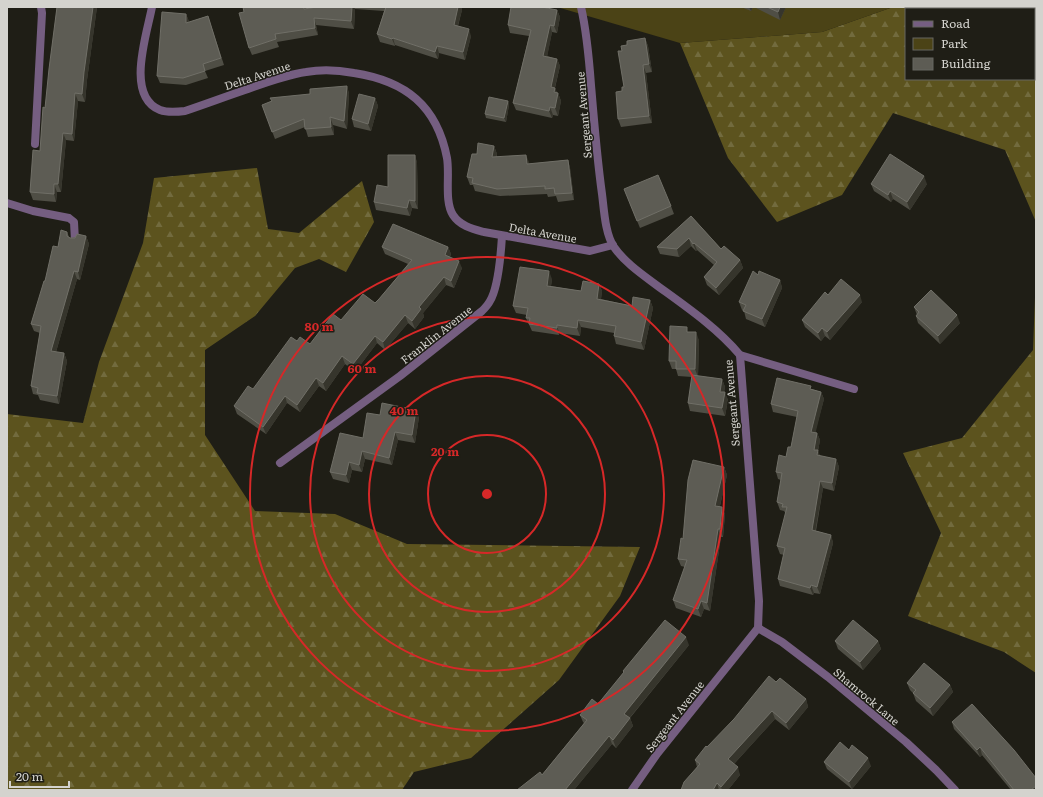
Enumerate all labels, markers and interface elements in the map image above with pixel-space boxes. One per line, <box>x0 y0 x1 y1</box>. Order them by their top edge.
legend <box>905 8 1035 80</box>
text: Road <box>941 14 971 32</box>
text: Park <box>941 34 968 52</box>
text: Building <box>941 54 991 72</box>
street label: Delta Avenue <box>222 57 292 93</box>
street label: Sergeant Avenue <box>571 71 595 159</box>
street label: Delta Avenue <box>508 218 578 246</box>
street label: Franklin Avenue <box>397 301 475 367</box>
text: 80 m <box>305 317 333 335</box>
text: 60 m <box>348 359 376 377</box>
street label: Sergeant Avenue <box>719 359 743 447</box>
text: 40 m <box>390 401 419 419</box>
text: 20 m <box>431 442 459 460</box>
centre of rings <box>480 487 494 501</box>
street label: Shamrock Lane <box>831 664 904 729</box>
street label: Sergeant Avenue <box>641 677 707 755</box>
scale bar <box>10 763 69 789</box>
text: 20 m <box>16 767 43 785</box>

